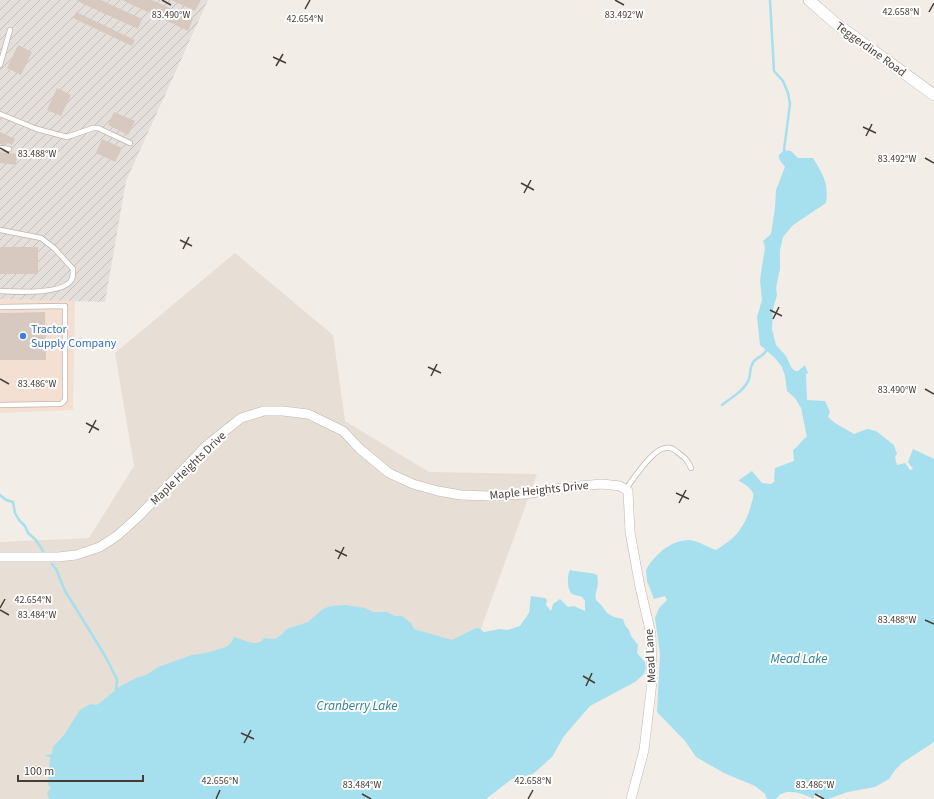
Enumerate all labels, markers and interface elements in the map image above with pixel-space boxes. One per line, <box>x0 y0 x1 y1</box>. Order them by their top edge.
text: 42.658°N <box>882 5 920 19</box>
text: 83.490°W <box>152 8 190 22</box>
text: 83.492°W <box>605 8 643 22</box>
text: 42.654°N <box>286 12 324 26</box>
street label: Teggerdine Road <box>832 18 910 81</box>
text: 83.488°W <box>18 147 56 161</box>
text: 83.492°W <box>878 152 916 166</box>
place label: Tractor Supply Company <box>31 321 117 352</box>
marker: Tractor Supply Company <box>18 331 28 341</box>
text: 83.486°W <box>18 377 56 391</box>
text: 83.490°W <box>878 383 916 397</box>
street label: Maple Heights Drive <box>147 428 230 509</box>
street label: Maple Heights Drive <box>489 477 589 504</box>
text: 42.654°N <box>14 593 52 607</box>
text: 83.484°W <box>18 608 56 622</box>
text: 83.488°W <box>878 613 916 627</box>
street label: Mead Lane <box>641 629 660 683</box>
water label: Mead Lake <box>771 650 827 668</box>
water label: Cranberry Lake <box>317 697 397 715</box>
scale bar <box>18 757 143 783</box>
text: 100 m <box>24 763 54 780</box>
text: 42.656°N <box>201 774 239 788</box>
text: 42.658°N <box>514 774 552 788</box>
text: 83.484°W <box>343 778 381 792</box>
text: 83.486°W <box>796 778 834 792</box>

